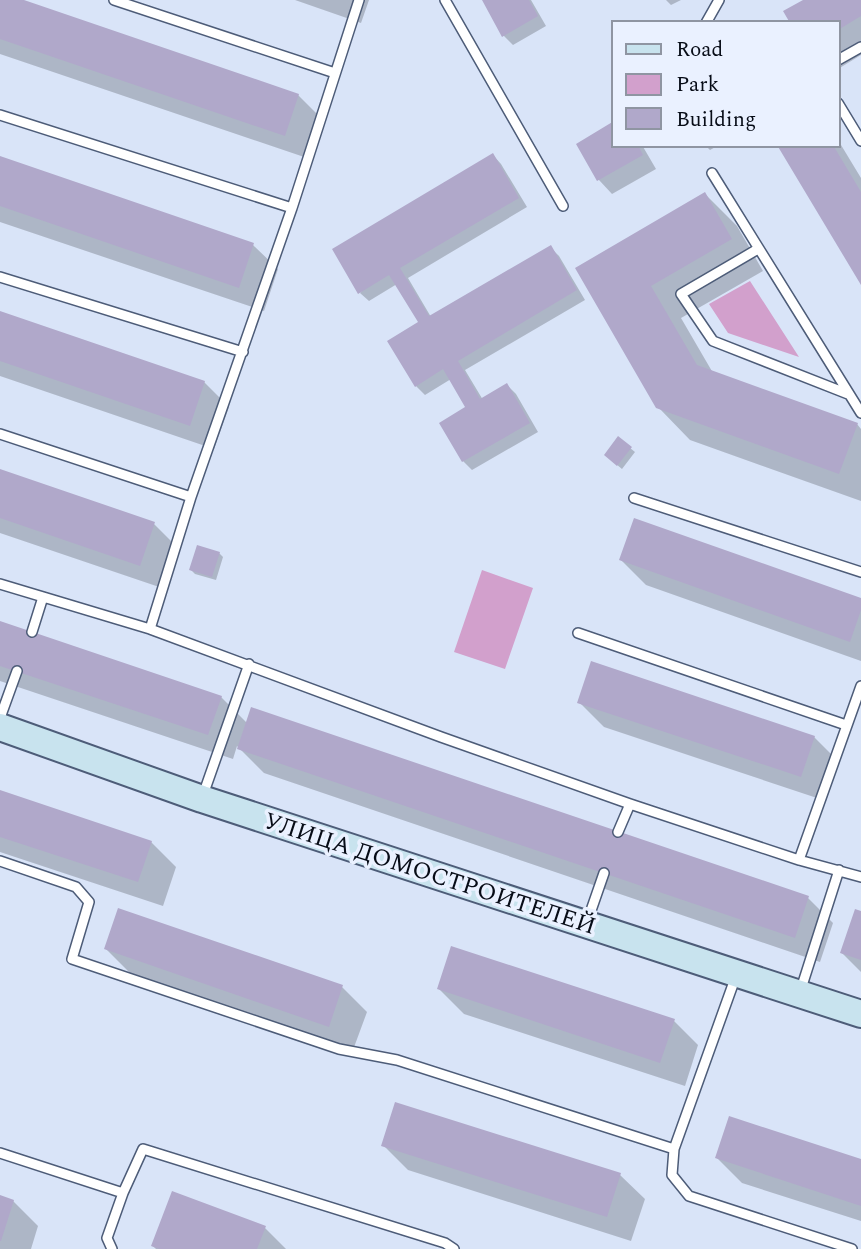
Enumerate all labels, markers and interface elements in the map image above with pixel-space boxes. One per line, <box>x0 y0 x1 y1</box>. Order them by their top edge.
legend <box>612 21 840 147</box>
text: Road <box>676 34 723 66</box>
text: Park <box>676 69 720 101</box>
text: Building <box>676 104 756 136</box>
street label: УЛИЦА ДОМОСТРОИТЕЛЕЙ <box>259 803 600 945</box>

